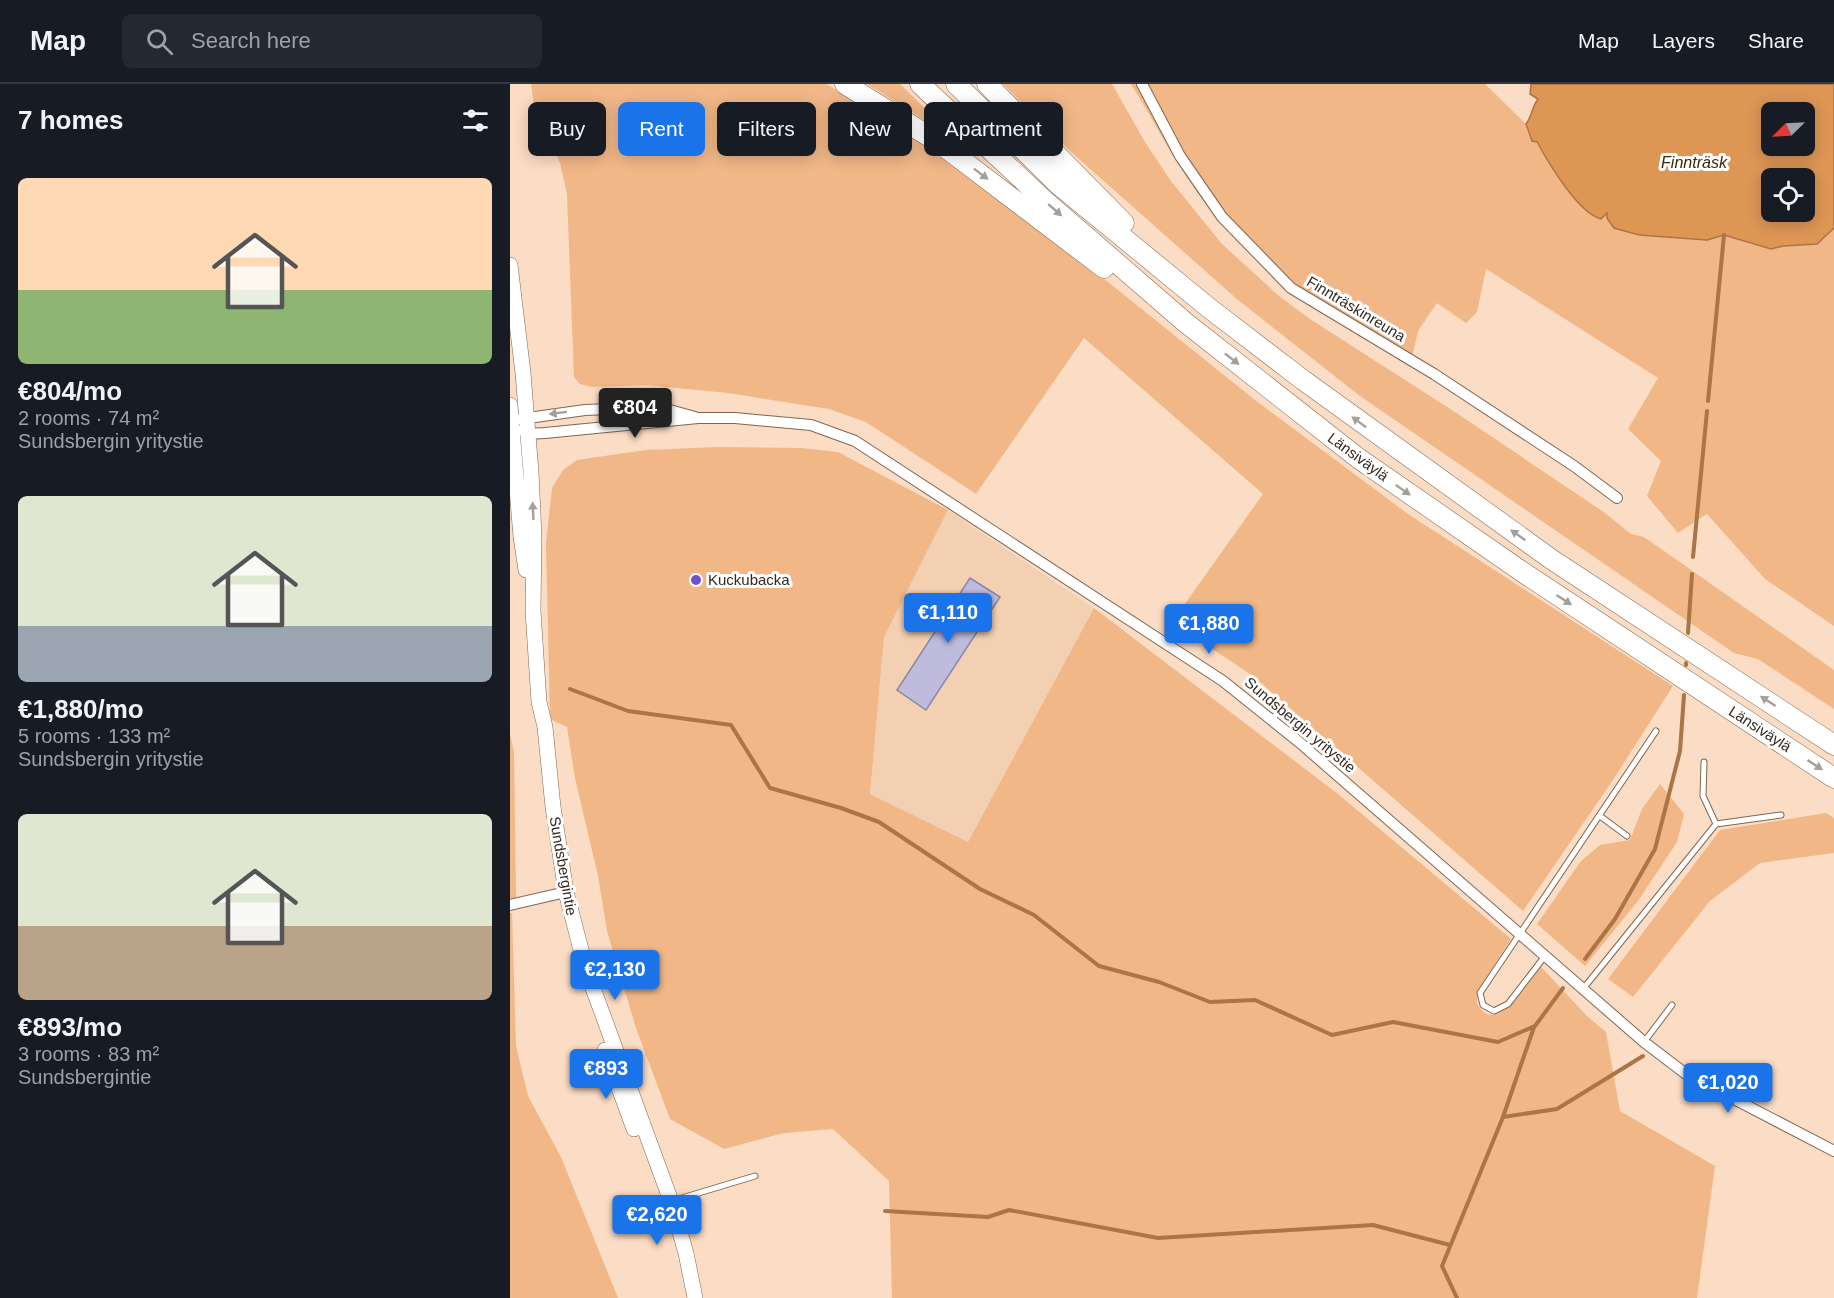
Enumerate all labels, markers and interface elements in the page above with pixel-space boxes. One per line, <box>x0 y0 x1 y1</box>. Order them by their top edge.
search box <box>122 14 542 68</box>
text: Map <box>30 25 86 56</box>
icon: search <box>143 25 176 58</box>
text: Search here <box>191 28 311 53</box>
text: Map <box>1578 29 1619 52</box>
text: Layers <box>1652 29 1715 52</box>
text: Share <box>1748 29 1804 52</box>
chip: Buy <box>528 102 606 156</box>
chip: Rent <box>618 102 705 156</box>
chip: Filters <box>717 102 816 156</box>
chip: New <box>828 102 912 156</box>
chip: Apartment <box>924 102 1063 156</box>
north arrow <box>1761 102 1815 156</box>
map controls <box>1761 102 1815 222</box>
icon: filters <box>459 104 492 137</box>
text: 7 homes <box>18 105 124 135</box>
water label: Finnträsk <box>1661 154 1728 171</box>
one-way arrow <box>972 168 988 180</box>
button: locate <box>1761 168 1815 222</box>
one-way arrow <box>1047 203 1062 216</box>
icon: home <box>201 217 309 325</box>
street label: Finnträskinreuna <box>1304 273 1409 345</box>
one-way arrow <box>1224 353 1239 365</box>
text: €804/mo <box>18 376 122 406</box>
pin: €804 <box>599 388 671 439</box>
text: €804 <box>613 396 657 418</box>
text: 2 rooms · 74 m² <box>18 407 159 429</box>
one-way arrow <box>548 408 567 417</box>
one-way arrow <box>1351 416 1367 428</box>
street label: Länsiväylä <box>1325 429 1392 485</box>
text: Sundsbergin yritystie <box>18 430 204 452</box>
one-way arrow <box>1395 484 1411 496</box>
one-way arrow <box>528 501 537 520</box>
one-way arrow <box>1510 529 1526 541</box>
icon: home <box>201 535 309 643</box>
place label: Kuckubacka <box>708 571 790 588</box>
marker: Kuckubacka <box>689 573 703 587</box>
pin: €1,110 <box>899 593 997 644</box>
one-way arrow <box>1556 594 1572 606</box>
text: €1,110 <box>918 601 978 623</box>
pin: €1,880 <box>1160 604 1258 655</box>
text: €1,880 <box>1178 612 1240 634</box>
street label: Sundsbergin yritystie <box>1242 673 1359 776</box>
text: €1,880/mo <box>18 694 144 724</box>
one-way arrow <box>1760 695 1776 707</box>
street label: Länsiväylä <box>1726 702 1795 755</box>
text: 5 rooms · 133 m² <box>18 725 170 747</box>
text: Sundsbergin yritystie <box>18 748 204 770</box>
one-way arrow <box>1806 760 1823 771</box>
street label: Sundsbergintie <box>546 815 581 917</box>
icon: home <box>201 853 309 961</box>
pin: €2,130 <box>566 950 664 1001</box>
text: €2,130 <box>584 958 646 980</box>
text: €893/mo <box>18 1012 122 1042</box>
text: 3 rooms · 83 m² <box>18 1043 159 1065</box>
pin: €893 <box>570 1049 642 1100</box>
text: €893 <box>584 1057 628 1079</box>
pin: €1,020 <box>1679 1063 1777 1114</box>
text: Sundsbergintie <box>18 1066 151 1088</box>
text: €1,020 <box>1697 1071 1759 1093</box>
pin: €2,620 <box>608 1195 706 1246</box>
text: €2,620 <box>626 1203 688 1225</box>

